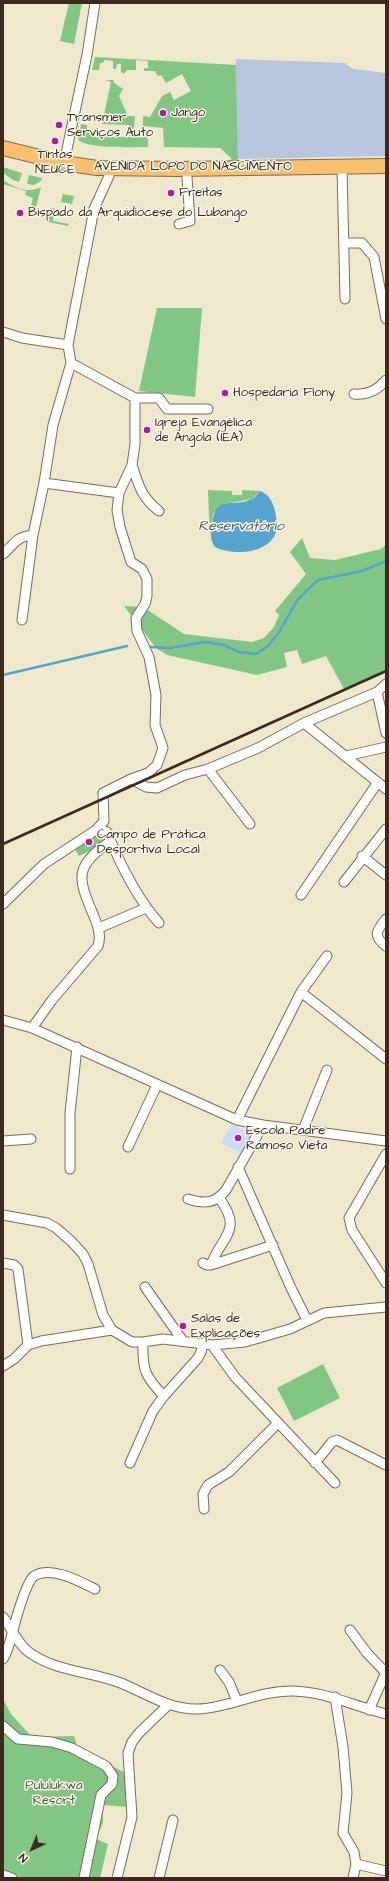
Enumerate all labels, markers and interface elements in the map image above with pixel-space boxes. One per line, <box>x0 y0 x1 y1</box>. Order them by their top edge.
place label: Jango <box>171 105 205 121</box>
marker: Jango <box>158 108 168 118</box>
place label: Transmer Serviços Auto <box>67 110 153 141</box>
marker: Transmer Serviços Auto <box>54 120 64 130</box>
marker: Tintas NEUCE <box>50 136 60 146</box>
place label: Tintas NEUCE <box>35 147 75 178</box>
street label: AVENIDA LOPO DO NASCIMENTO <box>94 159 292 175</box>
place label: Freitas <box>179 185 223 201</box>
marker: Freitas <box>166 188 176 198</box>
place label: Bispado da Arquidiocese do Lubango <box>28 205 247 221</box>
marker: Bispado da Arquidiocese do Lubango <box>15 208 25 218</box>
place label: Hospedaria Flony <box>233 385 335 401</box>
marker: Hospedaria Flony <box>220 388 230 398</box>
place label: Igreja Evangélica de Angola (IEA) <box>155 415 252 446</box>
marker: Igreja Evangélica de Angola (IEA) <box>142 425 152 435</box>
water label: Reservatório <box>198 519 284 535</box>
place label: Campo de Prática Desportiva Local <box>97 827 206 858</box>
marker: Campo de Prática Desportiva Local <box>84 837 94 847</box>
place label: Escola Padre Ramoso Vieta <box>246 1123 327 1154</box>
marker: Escola Padre Ramoso Vieta <box>233 1133 243 1143</box>
place label: Salas de Explicações <box>191 1311 260 1342</box>
marker: Salas de Explicações <box>178 1321 188 1331</box>
park label: Pululukwa Resort <box>25 1778 83 1809</box>
north arrow <box>12 1829 52 1869</box>
text: N <box>16 1850 31 1866</box>

